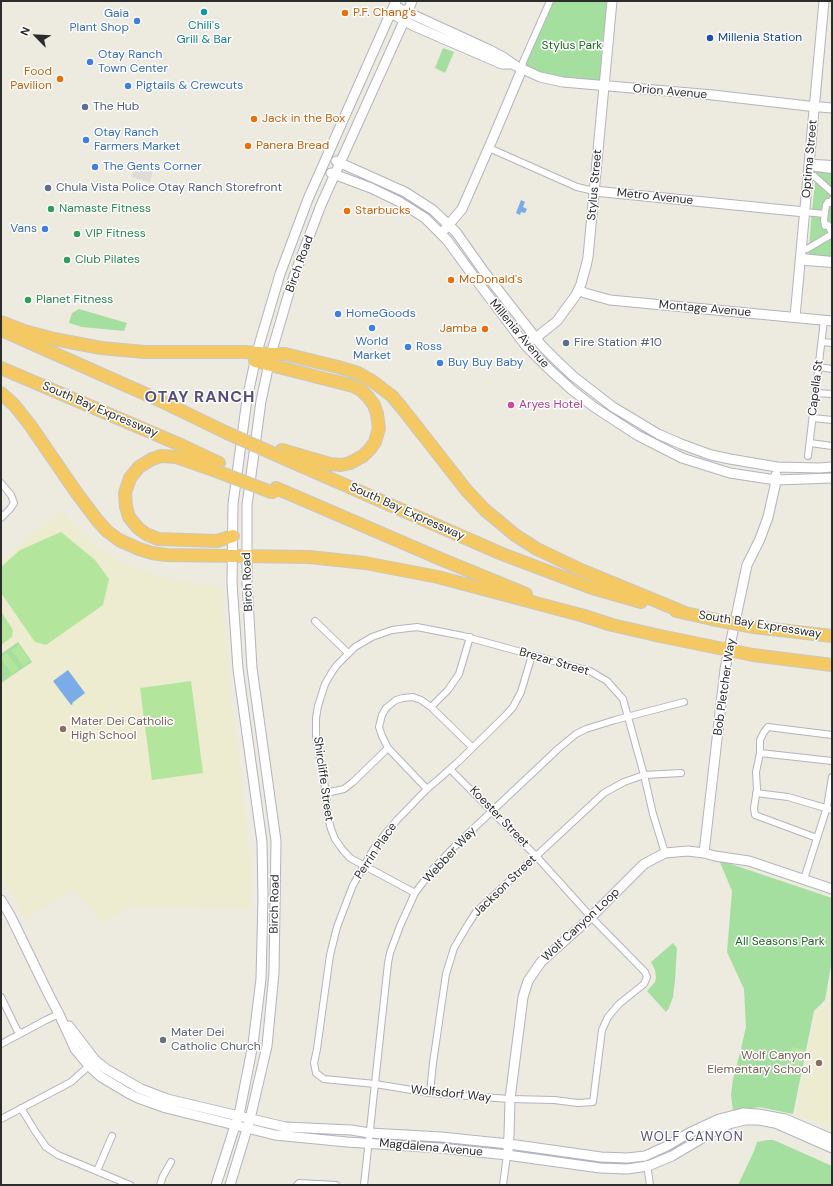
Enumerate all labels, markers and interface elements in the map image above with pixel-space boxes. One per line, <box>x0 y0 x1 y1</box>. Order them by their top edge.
place label: P.F. Chang's <box>353 6 416 20</box>
place label: Gaia Plant Shop <box>70 7 129 35</box>
marker: Chili's Grill & Bar <box>199 7 209 17</box>
marker: P.F. Chang's <box>340 8 350 18</box>
north arrow <box>16 16 56 56</box>
marker: Gaia Plant Shop <box>132 16 142 26</box>
place label: Chili's Grill & Bar <box>176 19 232 47</box>
text: N <box>17 25 33 38</box>
place label: Millenia Station <box>718 31 802 45</box>
marker: Millenia Station <box>705 33 715 43</box>
park label: Stylus Park <box>542 39 602 53</box>
place label: Otay Ranch Town Center <box>98 48 168 76</box>
marker: Otay Ranch Town Center <box>85 57 95 67</box>
place label: Food Pavilion <box>10 65 52 93</box>
marker: Food Pavilion <box>55 74 65 84</box>
place label: Pigtails & Crewcuts <box>136 79 243 93</box>
marker: Pigtails & Crewcuts <box>123 81 133 91</box>
street label: Orion Avenue <box>632 82 708 102</box>
place label: The Hub <box>93 100 139 114</box>
marker: The Hub <box>80 102 90 112</box>
place label: Jack in the Box <box>262 112 345 126</box>
marker: Jack in the Box <box>249 114 259 124</box>
street label: Optima Street <box>799 119 821 199</box>
place label: Otay Ranch Farmers Market <box>94 126 180 154</box>
marker: Otay Ranch Farmers Market <box>81 135 91 145</box>
place label: Panera Bread <box>256 139 329 153</box>
marker: Panera Bread <box>243 141 253 151</box>
street label: Stylus Street <box>585 149 605 221</box>
place label: The Gents Corner <box>103 160 202 174</box>
marker: The Gents Corner <box>90 162 100 172</box>
place label: Chula Vista Police Otay Ranch Storefront <box>56 181 282 195</box>
marker: Chula Vista Police Otay Ranch Storefront <box>43 183 53 193</box>
street label: Metro Avenue <box>616 186 694 208</box>
place label: Namaste Fitness <box>59 202 151 216</box>
marker: Namaste Fitness <box>46 204 56 214</box>
place label: Starbucks <box>355 204 411 218</box>
marker: Starbucks <box>342 206 352 216</box>
place label: Vans <box>10 222 37 236</box>
marker: Vans <box>40 224 50 234</box>
place label: VIP Fitness <box>85 227 146 241</box>
marker: VIP Fitness <box>72 229 82 239</box>
street label: Birch Road <box>283 234 317 294</box>
place label: Club Pilates <box>75 253 140 267</box>
marker: Club Pilates <box>62 255 72 265</box>
place label: McDonald's <box>459 273 523 287</box>
marker: McDonald's <box>446 275 456 285</box>
place label: Planet Fitness <box>36 293 113 307</box>
marker: Planet Fitness <box>23 295 33 305</box>
street label: Millenia Avenue <box>486 297 552 371</box>
street label: Montage Avenue <box>658 298 752 320</box>
place label: HomeGoods <box>346 307 416 321</box>
marker: HomeGoods <box>333 309 343 319</box>
place label: Jamba <box>440 322 477 336</box>
marker: World Market <box>367 323 377 333</box>
marker: Jamba <box>480 324 490 334</box>
place label: World Market <box>353 335 391 363</box>
place label: Fire Station #10 <box>574 336 662 350</box>
marker: Fire Station #10 <box>561 338 571 348</box>
place label: Ross <box>416 340 442 354</box>
marker: Ross <box>403 342 413 352</box>
place label: Buy Buy Baby <box>448 356 523 370</box>
marker: Buy Buy Baby <box>435 358 445 368</box>
street label: Capella St <box>805 359 827 417</box>
street label: South Bay Expressway <box>40 379 160 441</box>
district label: OTAY RANCH <box>145 388 255 408</box>
place label: Aryes Hotel <box>519 398 583 412</box>
marker: Aryes Hotel <box>506 400 516 410</box>
street label: South Bay Expressway <box>347 480 467 544</box>
street label: Birch Road <box>240 552 256 612</box>
street label: South Bay Expressway <box>698 608 822 642</box>
street label: Bob Pletcher Way <box>711 637 739 737</box>
street label: Brezar Street <box>517 645 591 679</box>
place label: Mater Dei Catholic High School <box>71 715 174 743</box>
marker: Mater Dei Catholic High School <box>58 724 68 734</box>
street label: Shircliffe Street <box>310 736 336 822</box>
street label: Koester Street <box>466 783 532 851</box>
street label: Perrin Place <box>352 820 400 882</box>
street label: Webber Way <box>420 824 480 886</box>
street label: Jackson Street <box>470 852 540 920</box>
street label: Birch Road <box>267 874 283 934</box>
street label: Wolf Canyon Loop <box>539 885 623 965</box>
park label: All Seasons Park <box>735 935 825 949</box>
place label: Mater Dei Catholic Church <box>171 1026 261 1054</box>
marker: Mater Dei Catholic Church <box>158 1035 168 1045</box>
place label: Wolf Canyon Elementary School <box>707 1049 811 1077</box>
marker: Wolf Canyon Elementary School <box>814 1058 824 1068</box>
street label: Wolfsdorf Way <box>410 1083 492 1105</box>
district label: WOLF CANYON <box>640 1130 744 1146</box>
street label: Magdalena Avenue <box>379 1136 483 1160</box>

